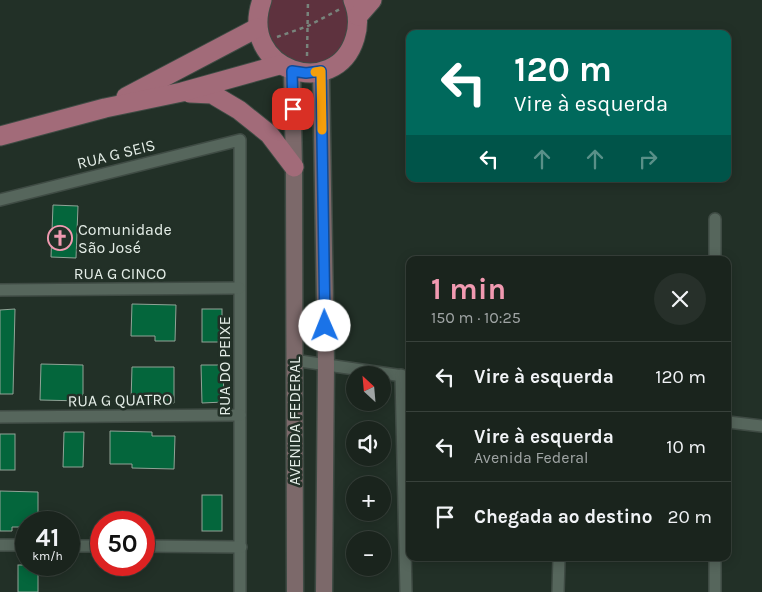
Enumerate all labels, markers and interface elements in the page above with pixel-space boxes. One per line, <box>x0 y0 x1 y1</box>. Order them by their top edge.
text: 120 m <box>514 49 612 90</box>
icon: left <box>431 50 496 115</box>
pin <box>272 88 314 130</box>
text: Vire à esquerda <box>514 91 668 117</box>
icon: arrive <box>279 95 307 123</box>
street label: RUA G SEIS <box>75 135 157 173</box>
icon: left <box>475 145 503 173</box>
icon: ahead <box>528 145 556 173</box>
icon: ahead <box>581 145 609 173</box>
icon: right <box>634 145 662 173</box>
place label: Comunidade São José <box>78 220 172 257</box>
church icon: Comunidade São José <box>47 225 73 251</box>
street label: RUA G CINCO <box>74 264 166 283</box>
text: 1 min <box>431 271 506 307</box>
button: close <box>654 273 706 325</box>
position arrow <box>298 299 350 351</box>
text: 150 m · 10:25 <box>431 308 521 327</box>
street label: RUA DO PEIXE <box>215 316 234 416</box>
street label: AVENIDA FEDERAL <box>285 356 304 486</box>
icon: left <box>431 363 459 391</box>
north arrow <box>346 366 391 411</box>
map controls <box>346 366 391 576</box>
text: Vire à esquerda <box>474 366 614 388</box>
text: 120 m <box>655 366 706 388</box>
street label: RUA G QUATRO <box>67 390 173 410</box>
button: sound <box>346 421 391 466</box>
text: Vire à esquerda <box>474 426 614 448</box>
icon: left <box>431 433 459 461</box>
text: 10 m <box>666 436 706 458</box>
text: Avenida Federal <box>474 448 589 467</box>
button: + <box>346 476 391 521</box>
icon: arrive <box>431 503 459 531</box>
text: Chegada ao destino <box>474 506 652 528</box>
text: 20 m <box>667 506 712 528</box>
speed limit sign: 50 <box>90 511 155 576</box>
text: 41 <box>36 523 59 552</box>
button: − <box>346 531 391 576</box>
text: km/h <box>32 549 63 563</box>

